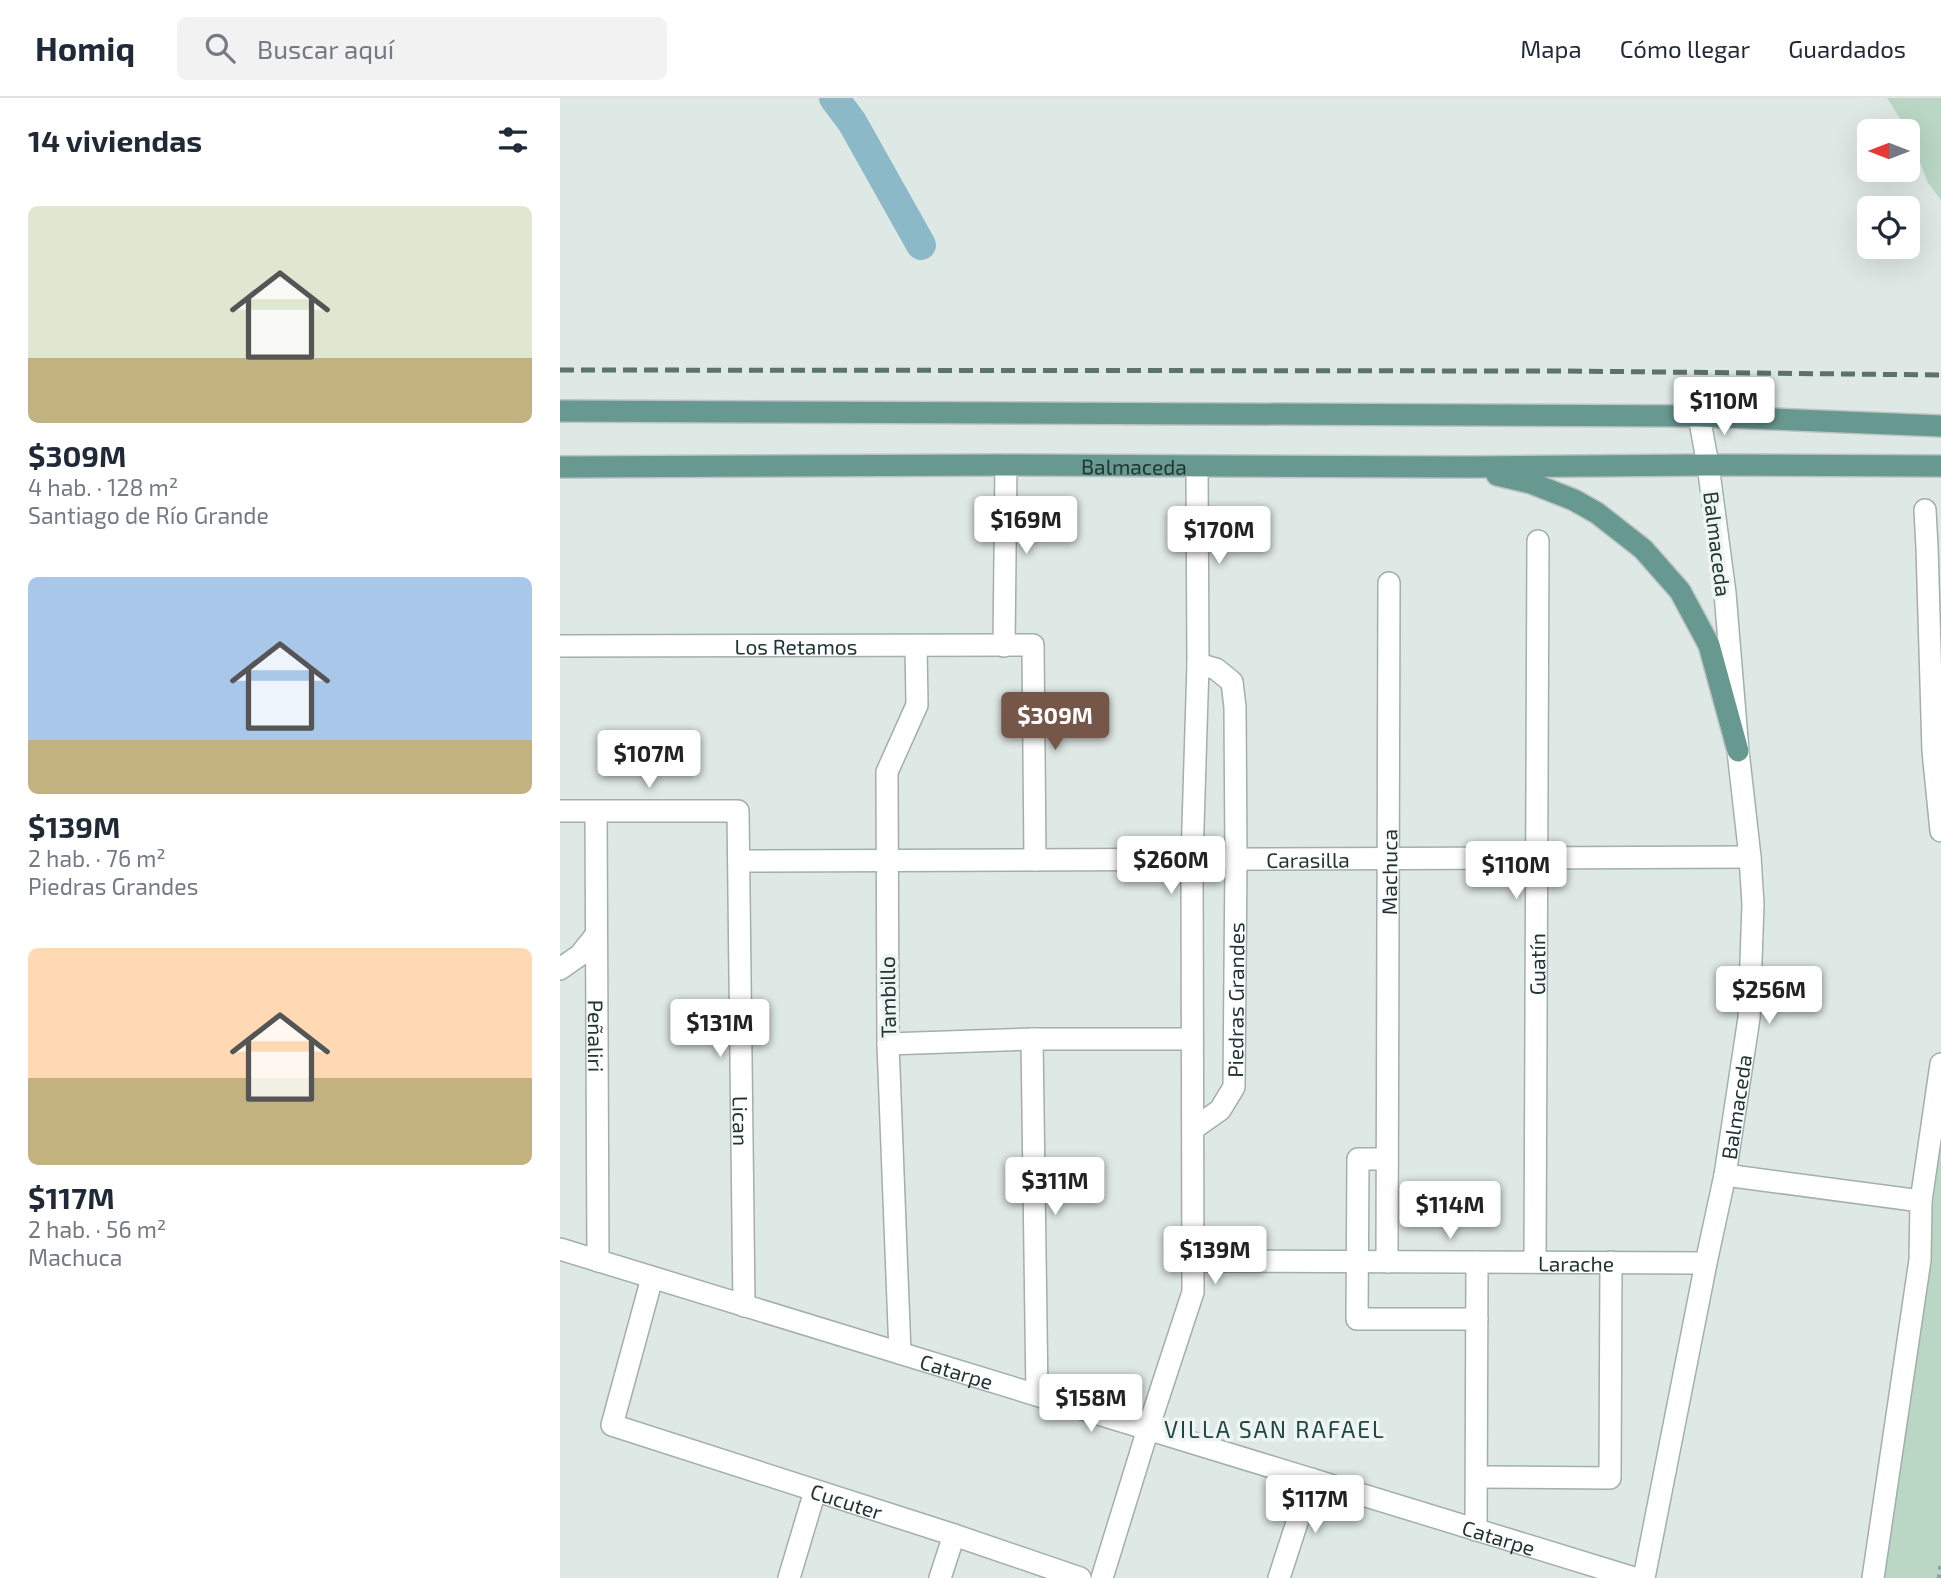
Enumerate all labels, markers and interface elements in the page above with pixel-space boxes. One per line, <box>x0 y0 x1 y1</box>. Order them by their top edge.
search box <box>177 17 667 80</box>
text: Homiq <box>35 28 135 68</box>
icon: search <box>201 29 239 67</box>
text: Buscar aquí <box>257 33 394 64</box>
text: Mapa <box>1520 34 1582 63</box>
text: Cómo llegar <box>1620 34 1750 63</box>
text: Guardados <box>1788 34 1906 63</box>
north arrow <box>1857 119 1920 182</box>
map controls <box>1857 119 1920 259</box>
icon: filters <box>494 121 532 159</box>
text: 14 viviendas <box>28 122 202 158</box>
button: locate <box>1857 196 1920 259</box>
icon: home <box>217 252 343 378</box>
pin: $110M <box>1675 378 1773 437</box>
text: $110M <box>1690 386 1758 414</box>
text: $309M <box>28 437 127 473</box>
street label: Balmaceda <box>1081 453 1187 478</box>
text: 4 hab. · 128 m² <box>28 473 178 501</box>
street label: Balmaceda <box>1699 490 1737 598</box>
pin: $169M <box>977 496 1075 556</box>
text: Santiago de Río Grande <box>28 501 269 529</box>
text: $169M <box>990 505 1062 533</box>
pin: $170M <box>1170 506 1268 566</box>
text: $170M <box>1184 515 1254 543</box>
icon: home <box>217 623 343 749</box>
street label: Los Retamos <box>735 633 857 658</box>
pin: $309M <box>1006 692 1104 752</box>
text: $309M <box>1017 701 1093 729</box>
pin: $107M <box>600 730 698 790</box>
text: $107M <box>614 739 684 767</box>
text: $139M <box>28 808 121 844</box>
street label: Machuca <box>1376 829 1401 915</box>
pin: $260M <box>1122 836 1220 896</box>
pin: $110M <box>1467 842 1565 901</box>
text: 2 hab. · 76 m² <box>28 844 166 872</box>
text: $260M <box>1133 845 1209 873</box>
street label: Carasilla <box>1266 846 1350 871</box>
text: $110M <box>1482 850 1550 878</box>
text: Piedras Grandes <box>28 872 198 900</box>
street label: Piedras Grandes <box>1222 922 1248 1078</box>
street label: Guatín <box>1524 933 1549 995</box>
street label: Tambillo <box>874 956 900 1038</box>
pin: $256M <box>1720 967 1818 1026</box>
text: $256M <box>1732 975 1806 1003</box>
icon: home <box>217 994 343 1120</box>
street label: Peñaliri <box>584 1000 610 1072</box>
pin: $131M <box>671 1000 769 1059</box>
text: $131M <box>686 1008 754 1036</box>
street label: Balmaceda <box>1715 1053 1756 1161</box>
street label: Lican <box>729 1096 755 1146</box>
pin: $311M <box>1006 1158 1104 1217</box>
text: $311M <box>1021 1166 1089 1194</box>
text: $117M <box>28 1179 115 1215</box>
pin: $114M <box>1401 1182 1499 1241</box>
text: $114M <box>1416 1190 1484 1218</box>
text: 2 hab. · 56 m² <box>28 1215 166 1243</box>
pin: $139M <box>1166 1226 1264 1286</box>
text: $139M <box>1180 1235 1250 1263</box>
text: Machuca <box>28 1243 122 1271</box>
street label: Larache <box>1538 1250 1614 1275</box>
street label: Catarpe <box>917 1348 996 1393</box>
pin: $158M <box>1042 1374 1140 1434</box>
text: $158M <box>1055 1383 1127 1411</box>
district label: VILLA SAN RAFAEL <box>1164 1415 1386 1443</box>
pin: $117M <box>1266 1476 1364 1535</box>
street label: Cucuter <box>808 1477 886 1524</box>
text: $117M <box>1282 1484 1348 1512</box>
street label: Catarpe <box>1459 1514 1538 1560</box>

